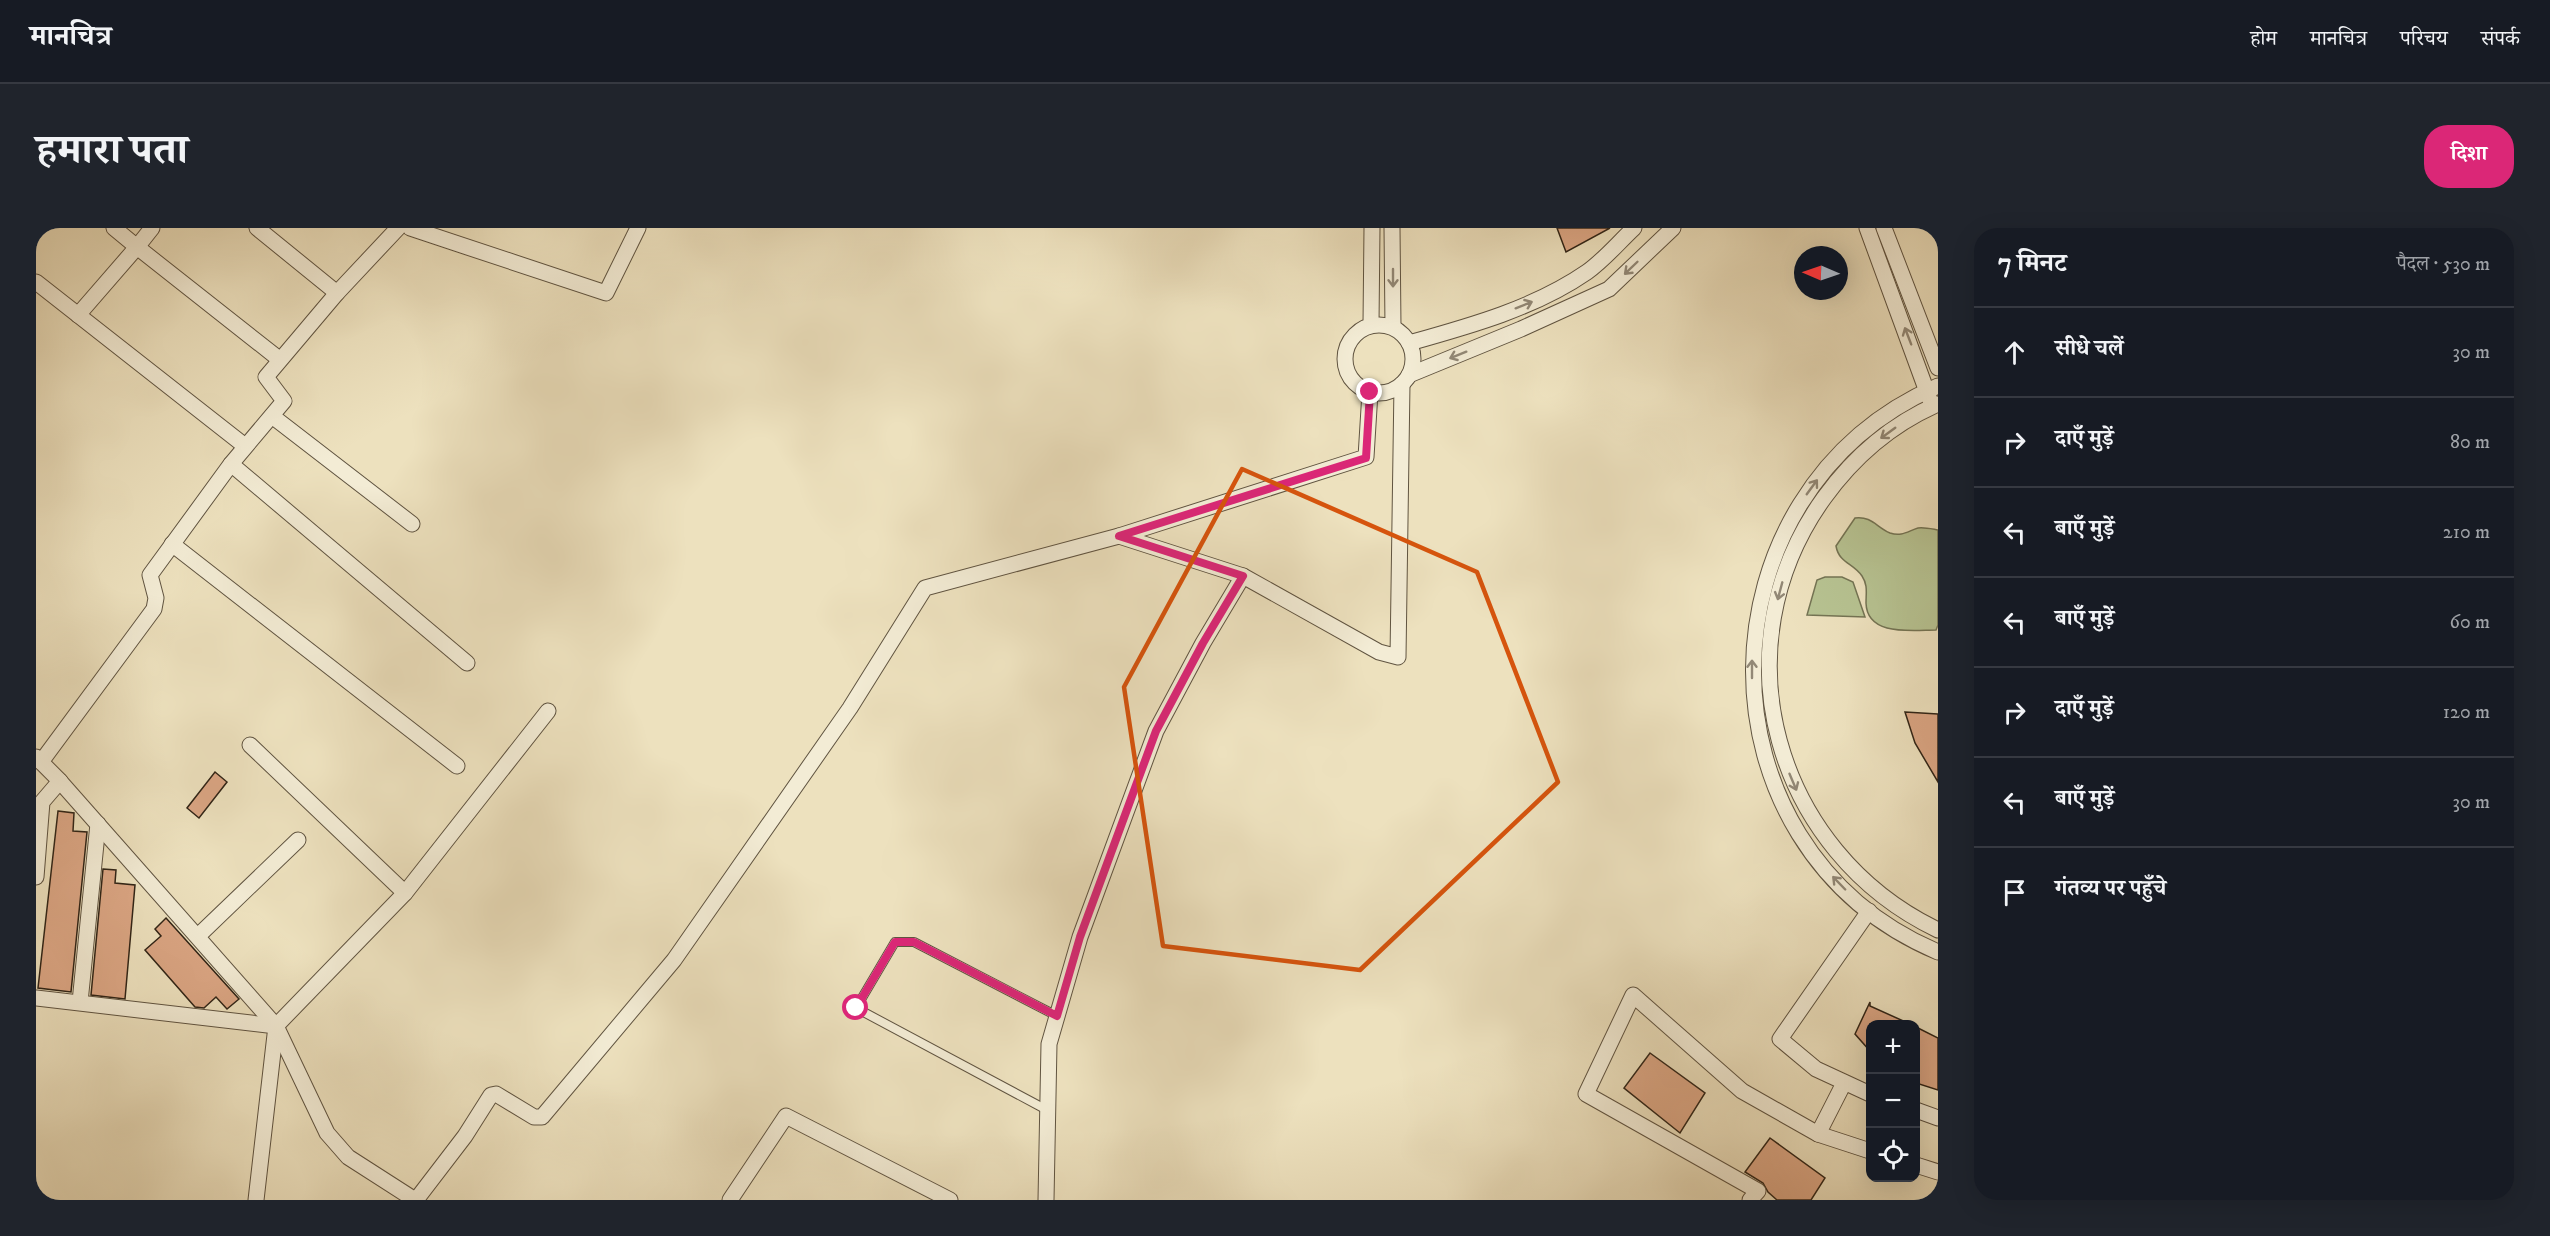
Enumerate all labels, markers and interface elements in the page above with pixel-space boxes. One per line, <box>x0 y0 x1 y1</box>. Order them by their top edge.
text: मानचित्र <box>30 19 112 54</box>
text: होम <box>2250 26 2277 52</box>
text: मानचित्र <box>2310 26 2367 52</box>
text: परिचय <box>2400 26 2448 52</box>
text: संपर्क <box>2481 26 2520 52</box>
text: हमारा पता <box>36 125 188 177</box>
button: दिशा <box>2424 125 2514 188</box>
north arrow <box>1794 246 1848 300</box>
text: 7 मिनट <box>1998 247 2067 280</box>
text: पैदल · 530 m <box>2396 252 2490 277</box>
one-way arrow <box>1624 261 1639 275</box>
one-way arrow <box>1387 267 1399 287</box>
one-way arrow <box>1515 299 1533 310</box>
one-way arrow <box>1901 327 1912 346</box>
text: सीधे चलें <box>2055 335 2124 362</box>
icon: ahead <box>1998 336 2031 369</box>
text: 30 m <box>2452 340 2490 365</box>
one-way arrow <box>1450 350 1468 361</box>
route end <box>1356 378 1382 404</box>
text: दाएँ मुड़ें <box>2055 425 2114 452</box>
icon: right <box>1998 426 2031 459</box>
one-way arrow <box>1880 427 1896 440</box>
text: 80 m <box>2450 430 2490 455</box>
one-way arrow <box>1805 479 1818 495</box>
text: बाएँ मुड़ें <box>2055 515 2114 542</box>
icon: left <box>1998 516 2031 549</box>
text: 210 m <box>2443 520 2490 545</box>
one-way arrow <box>1773 581 1785 600</box>
text: बाएँ मुड़ें <box>2055 605 2114 632</box>
icon: left <box>1998 606 2031 639</box>
text: 60 m <box>2450 610 2490 635</box>
one-way arrow <box>1746 660 1758 680</box>
text: दाएँ मुड़ें <box>2055 695 2114 722</box>
icon: right <box>1998 696 2031 729</box>
text: 120 m <box>2443 700 2490 725</box>
one-way arrow <box>1788 772 1800 790</box>
text: बाएँ मुड़ें <box>2055 785 2114 812</box>
icon: left <box>1998 786 2031 819</box>
text: 30 m <box>2452 790 2490 815</box>
text: गंतव्य पर पहुँचे <box>2055 875 2166 902</box>
one-way arrow <box>1831 876 1846 891</box>
icon: arrive <box>1998 876 2031 909</box>
route start <box>842 994 868 1020</box>
map controls <box>1866 1020 1920 1182</box>
button: + <box>1866 1020 1920 1074</box>
button: − <box>1866 1074 1920 1128</box>
button: locate <box>1866 1128 1920 1182</box>

